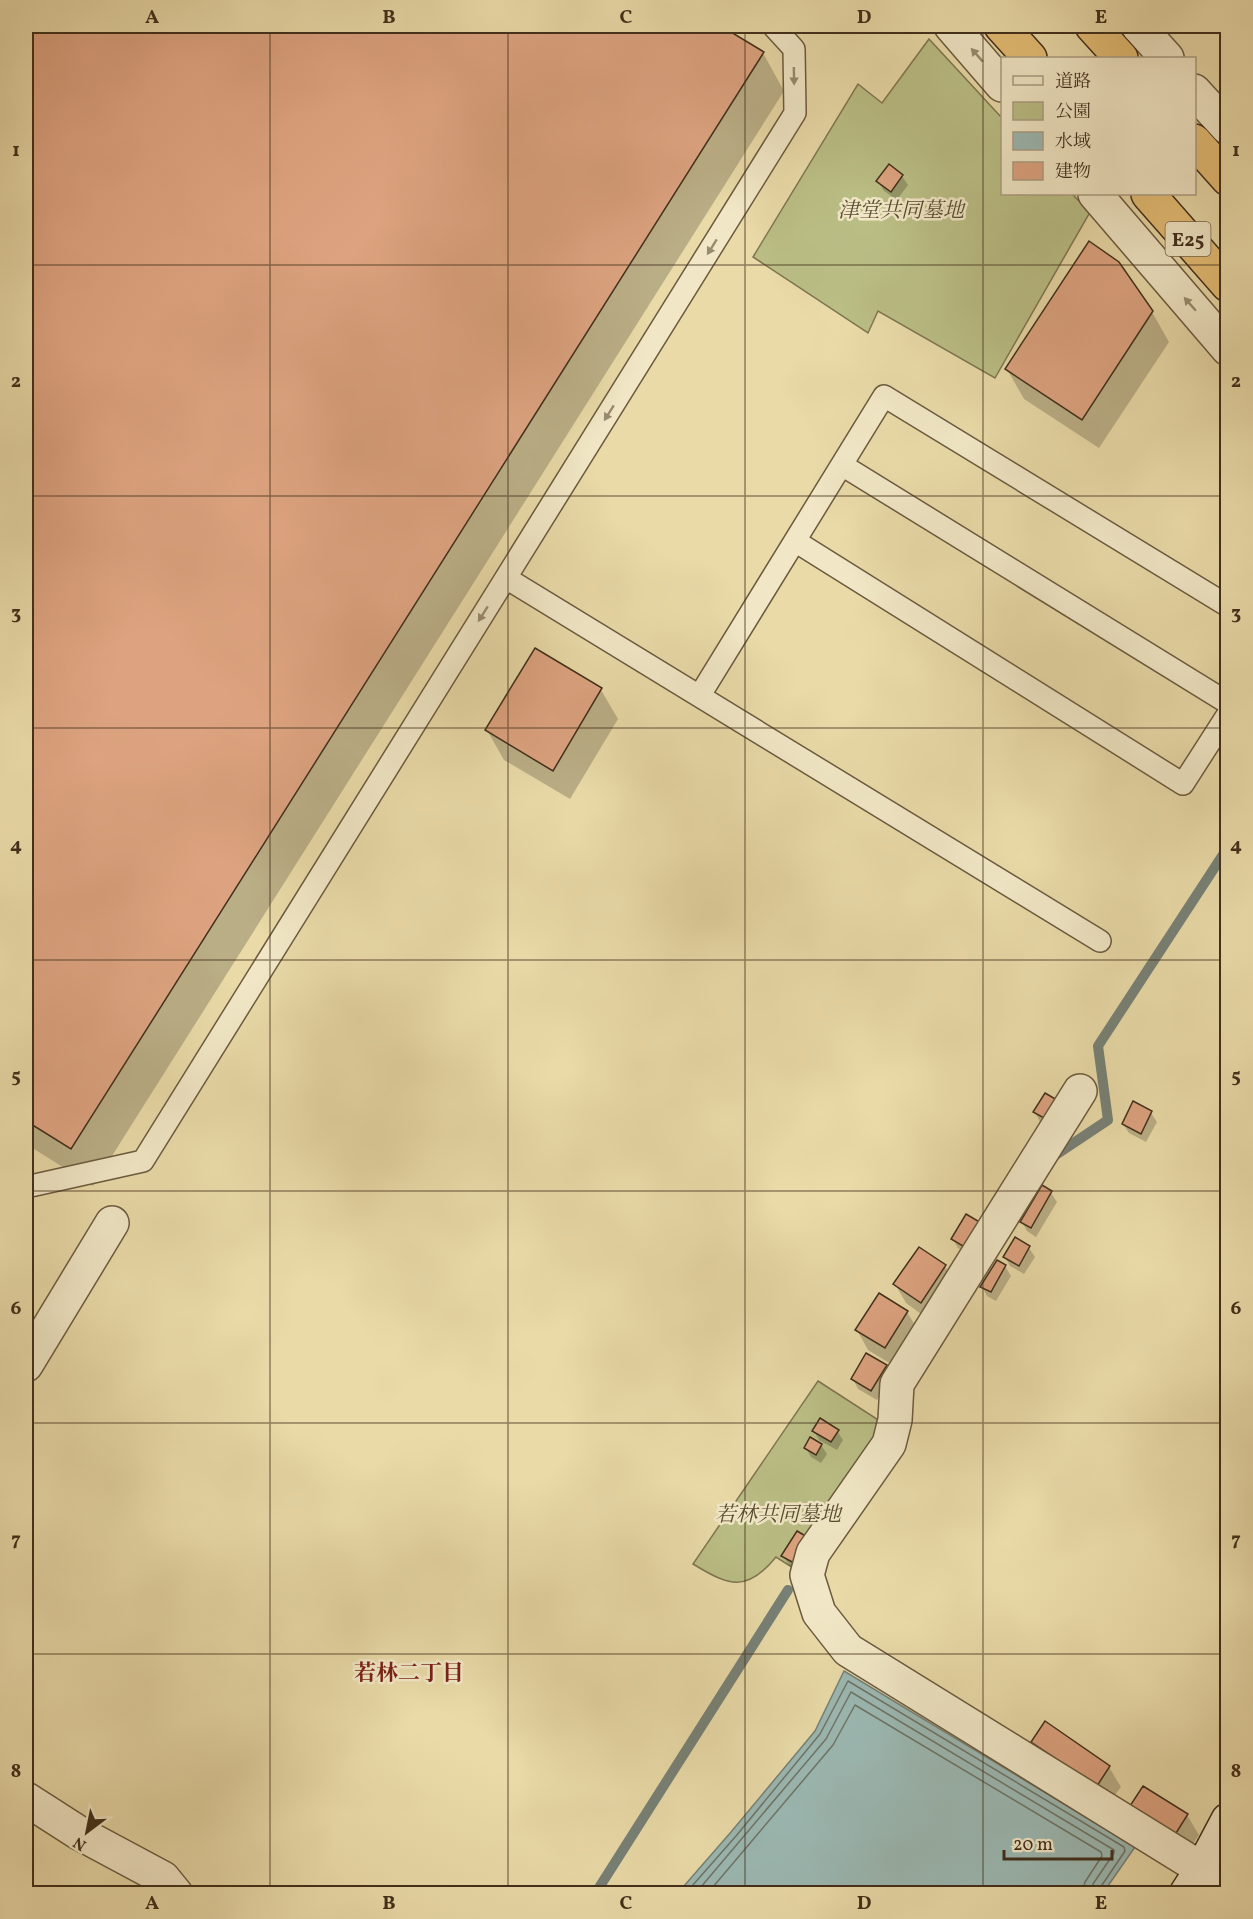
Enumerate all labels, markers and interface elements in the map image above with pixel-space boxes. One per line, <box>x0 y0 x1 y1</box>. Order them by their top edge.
text: A <box>145 4 159 32</box>
text: B <box>382 4 396 32</box>
text: C <box>620 4 633 32</box>
text: D <box>857 4 871 32</box>
text: E <box>1095 4 1107 32</box>
one-way arrow <box>970 48 984 63</box>
legend <box>1001 57 1196 195</box>
one-way arrow <box>790 67 799 86</box>
text: 道路 <box>1055 70 1091 95</box>
text: 公園 <box>1055 100 1091 125</box>
text: 水域 <box>1055 130 1091 155</box>
text: 1 <box>12 137 20 165</box>
text: 1 <box>1232 137 1240 165</box>
text: 建物 <box>1055 160 1091 185</box>
park label: 津堂共同墓地 <box>838 197 966 226</box>
road number: E25 <box>1166 222 1210 256</box>
one-way arrow <box>706 239 717 255</box>
one-way arrow <box>1184 297 1197 312</box>
text: 2 <box>11 368 21 396</box>
text: 2 <box>1231 368 1241 396</box>
one-way arrow <box>603 405 614 421</box>
text: 3 <box>11 600 21 628</box>
text: 3 <box>1231 600 1241 628</box>
one-way arrow <box>478 606 489 622</box>
text: 4 <box>10 832 22 860</box>
text: 4 <box>1230 832 1242 860</box>
text: 5 <box>11 1063 21 1091</box>
text: 5 <box>1231 1063 1241 1091</box>
text: 6 <box>11 1295 22 1323</box>
text: 6 <box>1231 1295 1242 1323</box>
park label: 若林共同墓地 <box>715 1501 843 1530</box>
text: 7 <box>11 1526 21 1554</box>
text: 7 <box>1231 1526 1241 1554</box>
district label: 若林二丁目 <box>354 1659 464 1690</box>
text: 8 <box>11 1758 21 1786</box>
text: 8 <box>1231 1758 1241 1786</box>
north arrow <box>57 1802 117 1862</box>
scale bar <box>1004 1823 1112 1861</box>
text: N <box>69 1830 91 1855</box>
text: 20 m <box>1013 1833 1053 1858</box>
text: A <box>145 1890 159 1918</box>
text: B <box>382 1890 396 1918</box>
text: C <box>620 1890 633 1918</box>
text: D <box>857 1890 871 1918</box>
text: E <box>1095 1890 1107 1918</box>

